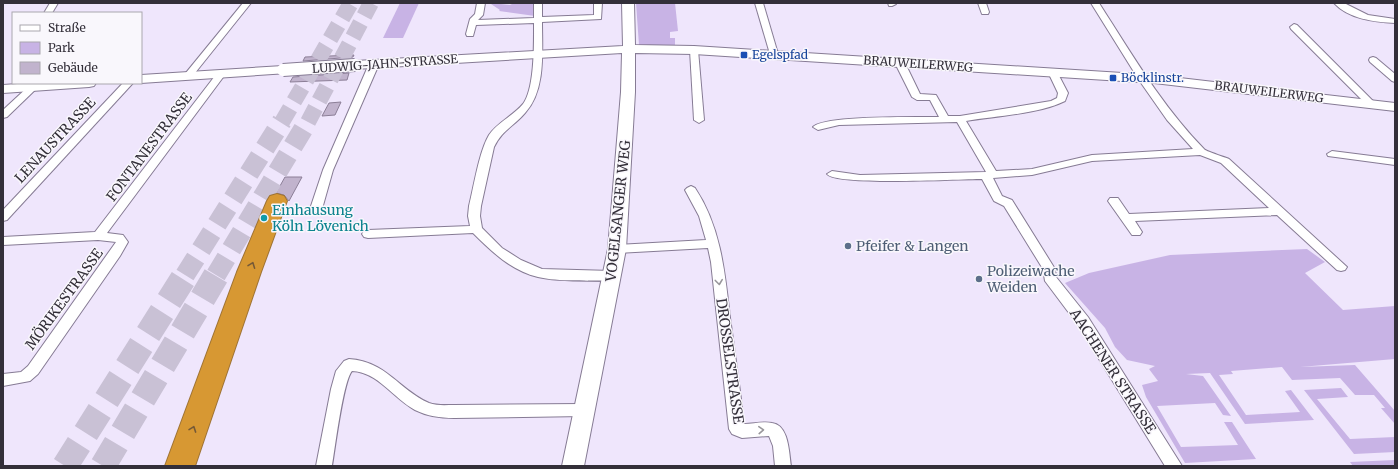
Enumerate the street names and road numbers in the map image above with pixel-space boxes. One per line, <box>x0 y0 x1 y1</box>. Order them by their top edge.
street label: LUDWIG-JAHN-STRASSE <box>312 51 459 76</box>
street label: BRAUWEILERWEG <box>863 52 974 75</box>
street label: BRAUWEILERWEG <box>1214 77 1325 106</box>
street label: FONTANESTRASSE <box>102 89 196 205</box>
street label: LENAUSTRASSE <box>11 93 99 187</box>
street label: VOGELSANGER WEG <box>602 140 634 283</box>
street label: MÖRIKESTRASSE <box>21 245 107 353</box>
street label: DROSSELSTRASSE <box>712 297 748 425</box>
street label: AACHENER STRASSE <box>1065 304 1160 437</box>

